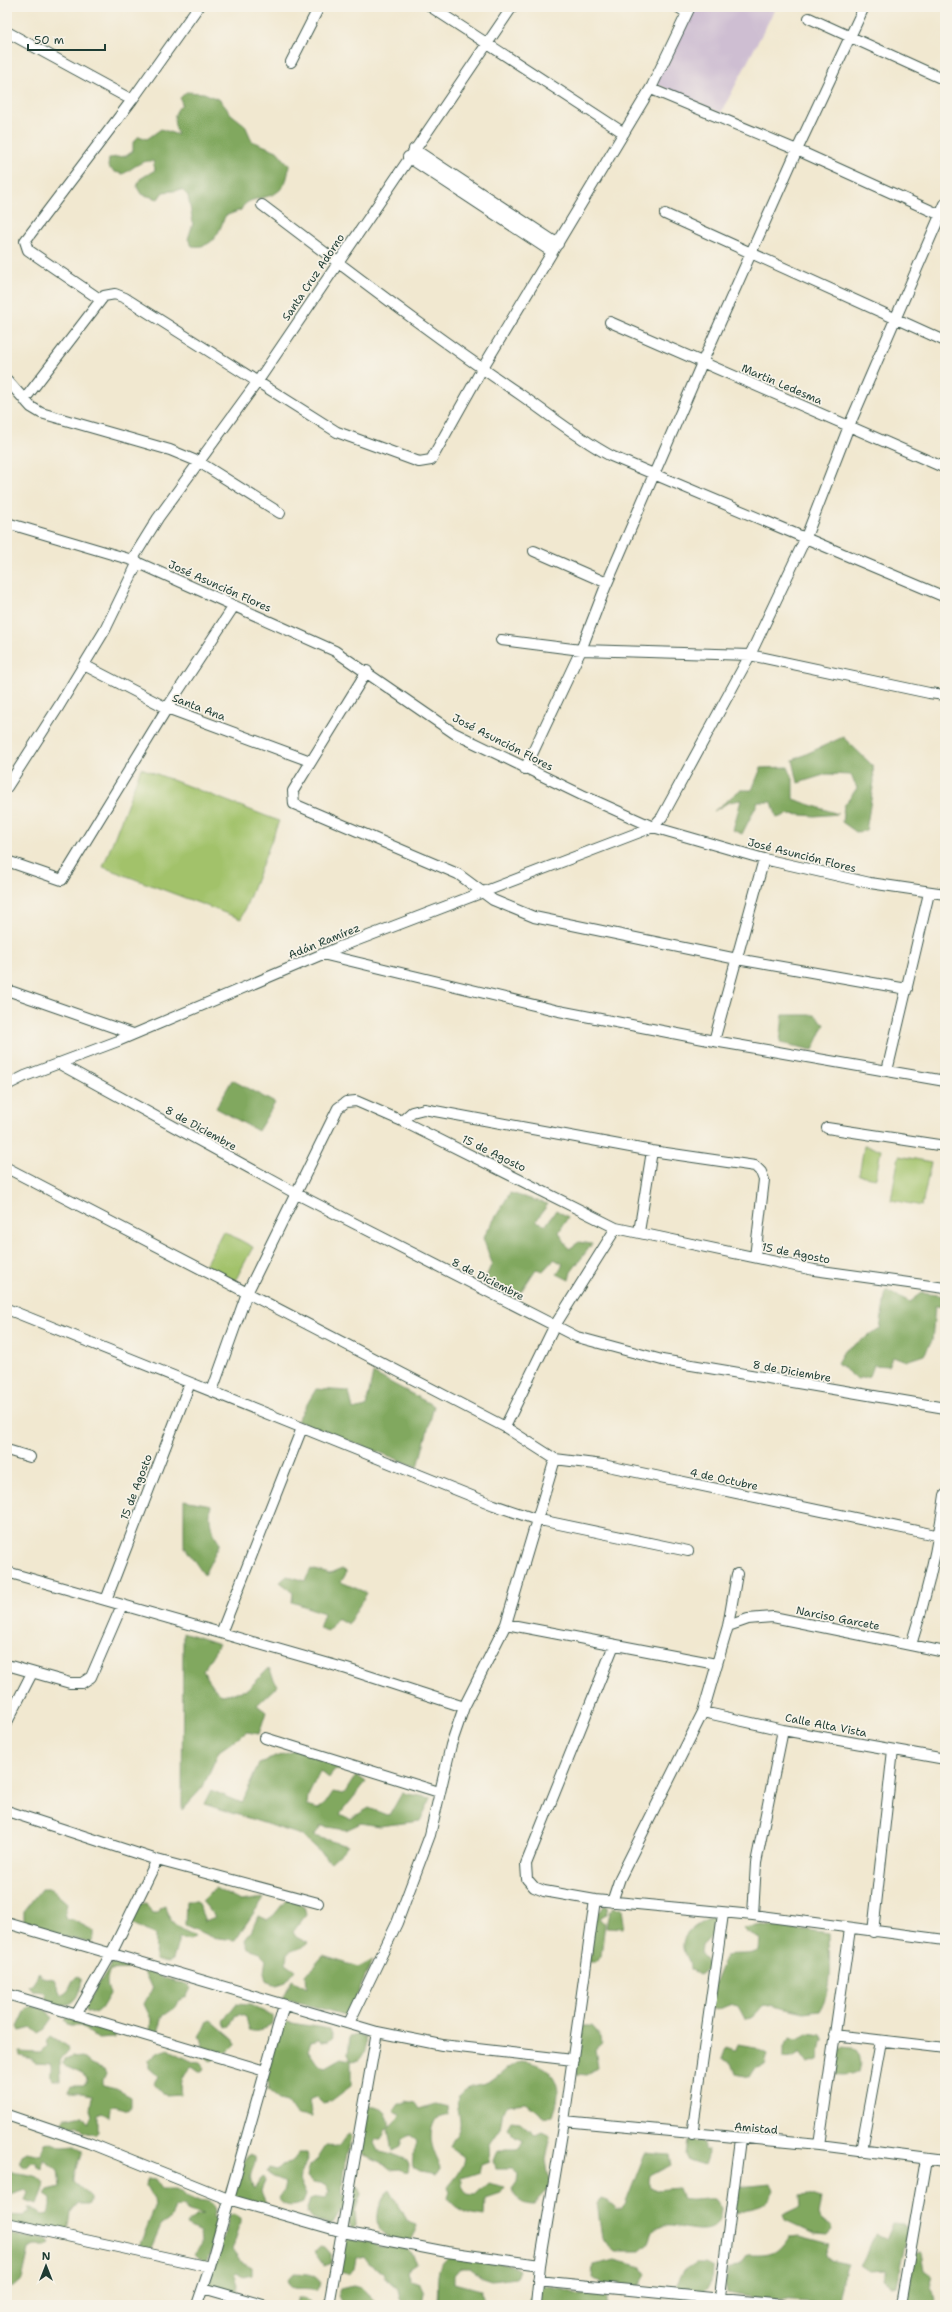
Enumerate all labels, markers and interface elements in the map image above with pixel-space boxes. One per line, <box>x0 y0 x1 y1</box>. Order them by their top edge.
scale bar <box>28 26 105 52</box>
text: 50 m <box>34 32 64 48</box>
street label: Santa Cruz Adorno <box>279 231 348 324</box>
street label: Martin Ledesma <box>739 361 825 408</box>
street label: José Asunción Flores <box>166 557 274 616</box>
street label: Santa Ana <box>170 690 228 725</box>
street label: José Asunción Flores <box>450 710 556 774</box>
street label: José Asunción Flores <box>746 835 858 876</box>
street label: Adán Ramírez <box>286 920 362 963</box>
street label: 8 de Diciembre <box>162 1103 239 1154</box>
street label: 15 de Agosto <box>459 1132 529 1176</box>
street label: 15 de Agosto <box>760 1240 832 1268</box>
street label: 8 de Diciembre <box>449 1255 527 1304</box>
street label: 8 de Diciembre <box>751 1357 832 1386</box>
street label: 15 de Agosto <box>117 1452 156 1522</box>
street label: 4 de Octubre <box>688 1465 759 1494</box>
street label: Narciso Garcete <box>795 1603 881 1634</box>
street label: Calle Alta Vista <box>784 1710 868 1741</box>
street label: Amistad <box>734 2119 778 2138</box>
north arrow <box>26 2246 66 2286</box>
text: N <box>42 2249 51 2264</box>

